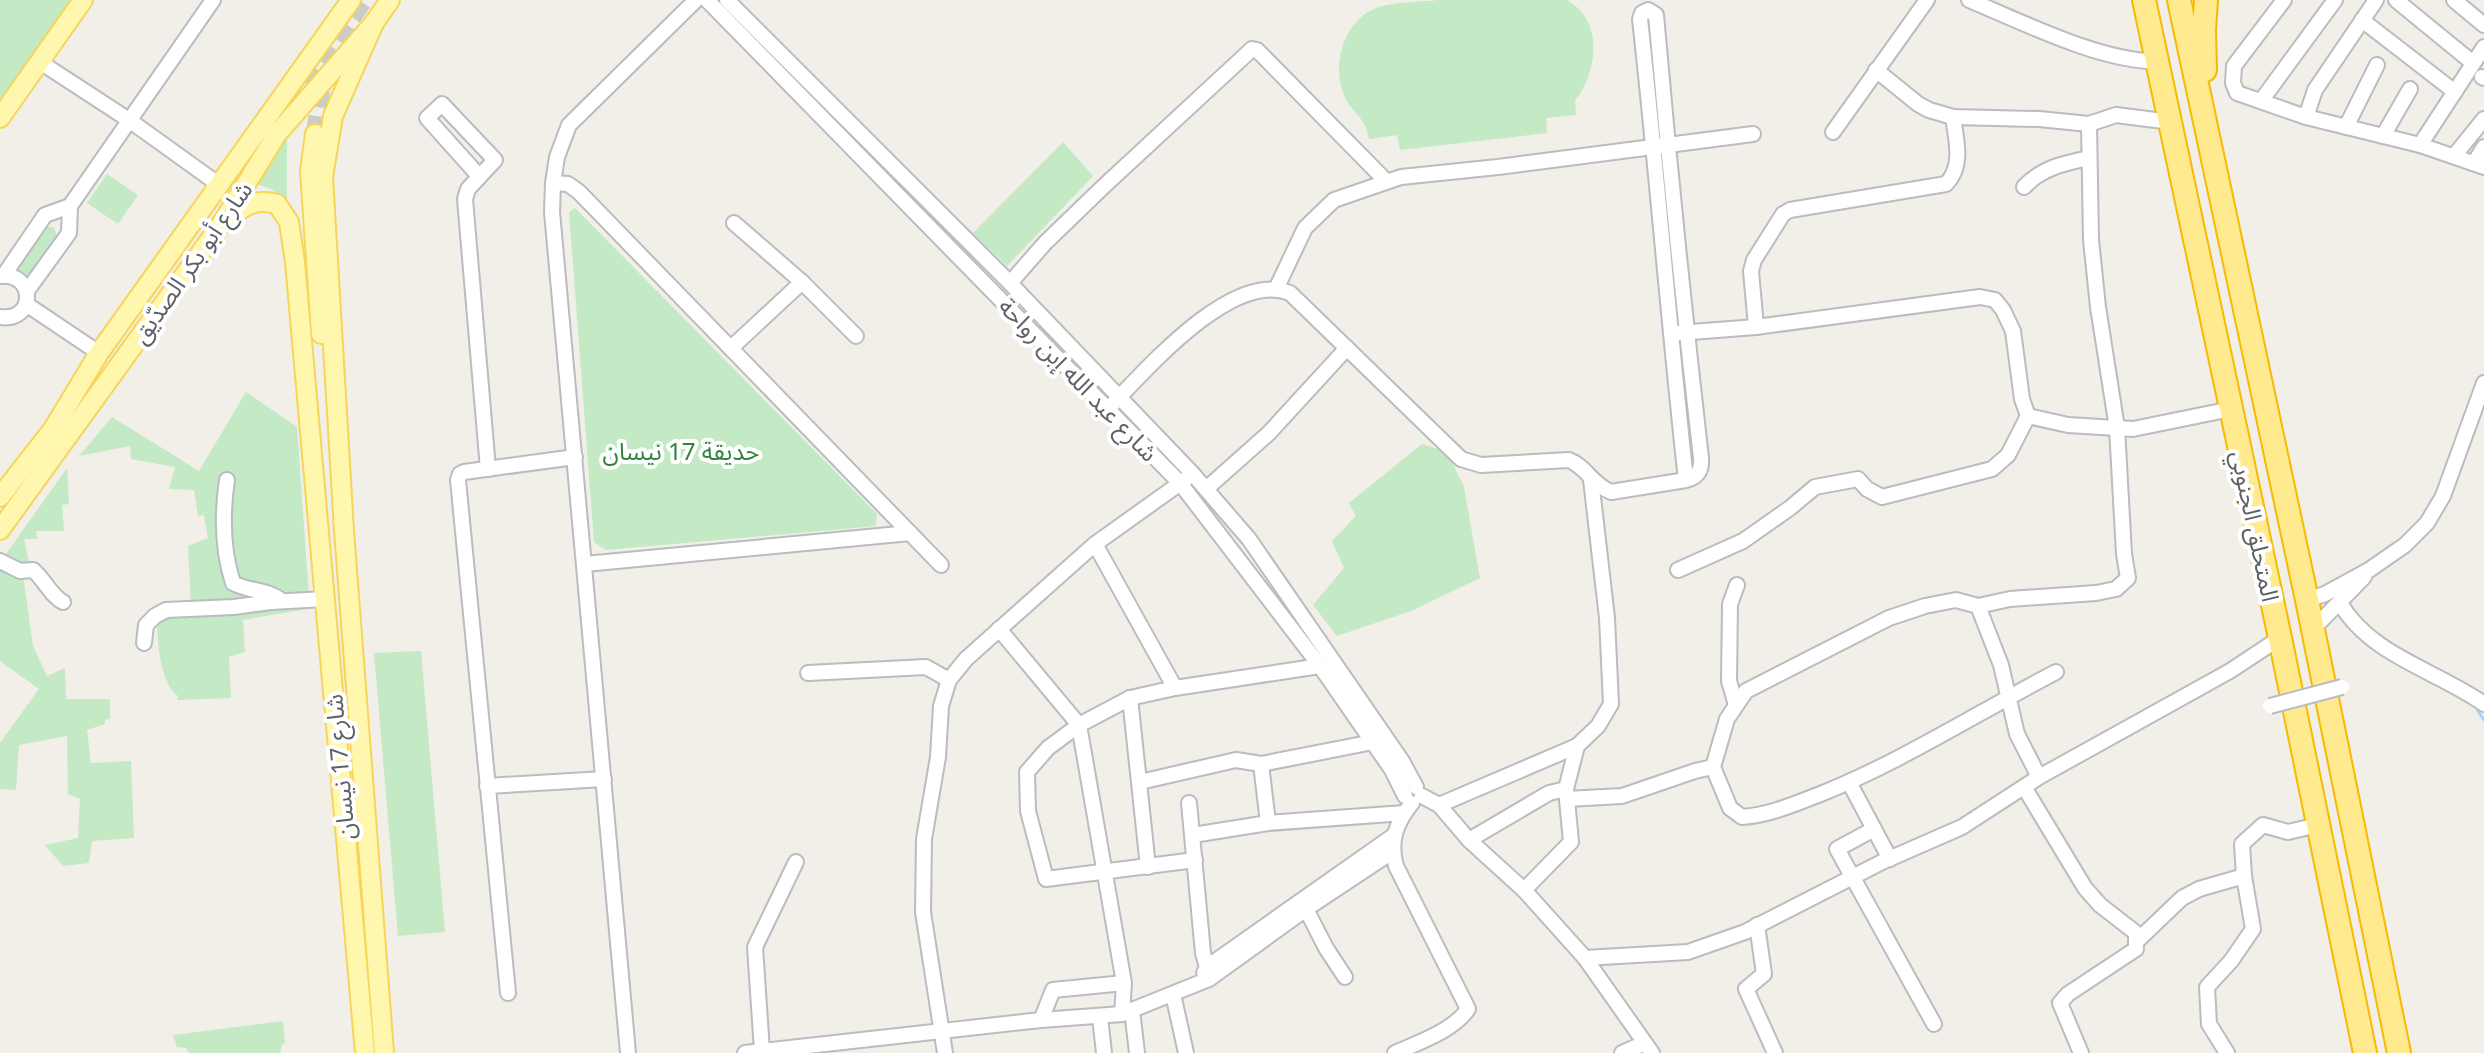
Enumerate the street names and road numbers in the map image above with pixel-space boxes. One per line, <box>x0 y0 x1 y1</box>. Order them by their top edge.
street label: شارع أبو بكر الصدّيق <box>123 174 261 351</box>
street label: شارع عبد الله إبن رواحة <box>991 290 1166 470</box>
street label: المتحلق الجنوبي <box>2220 447 2288 605</box>
street label: شارع 17 نيسان <box>316 693 364 841</box>

